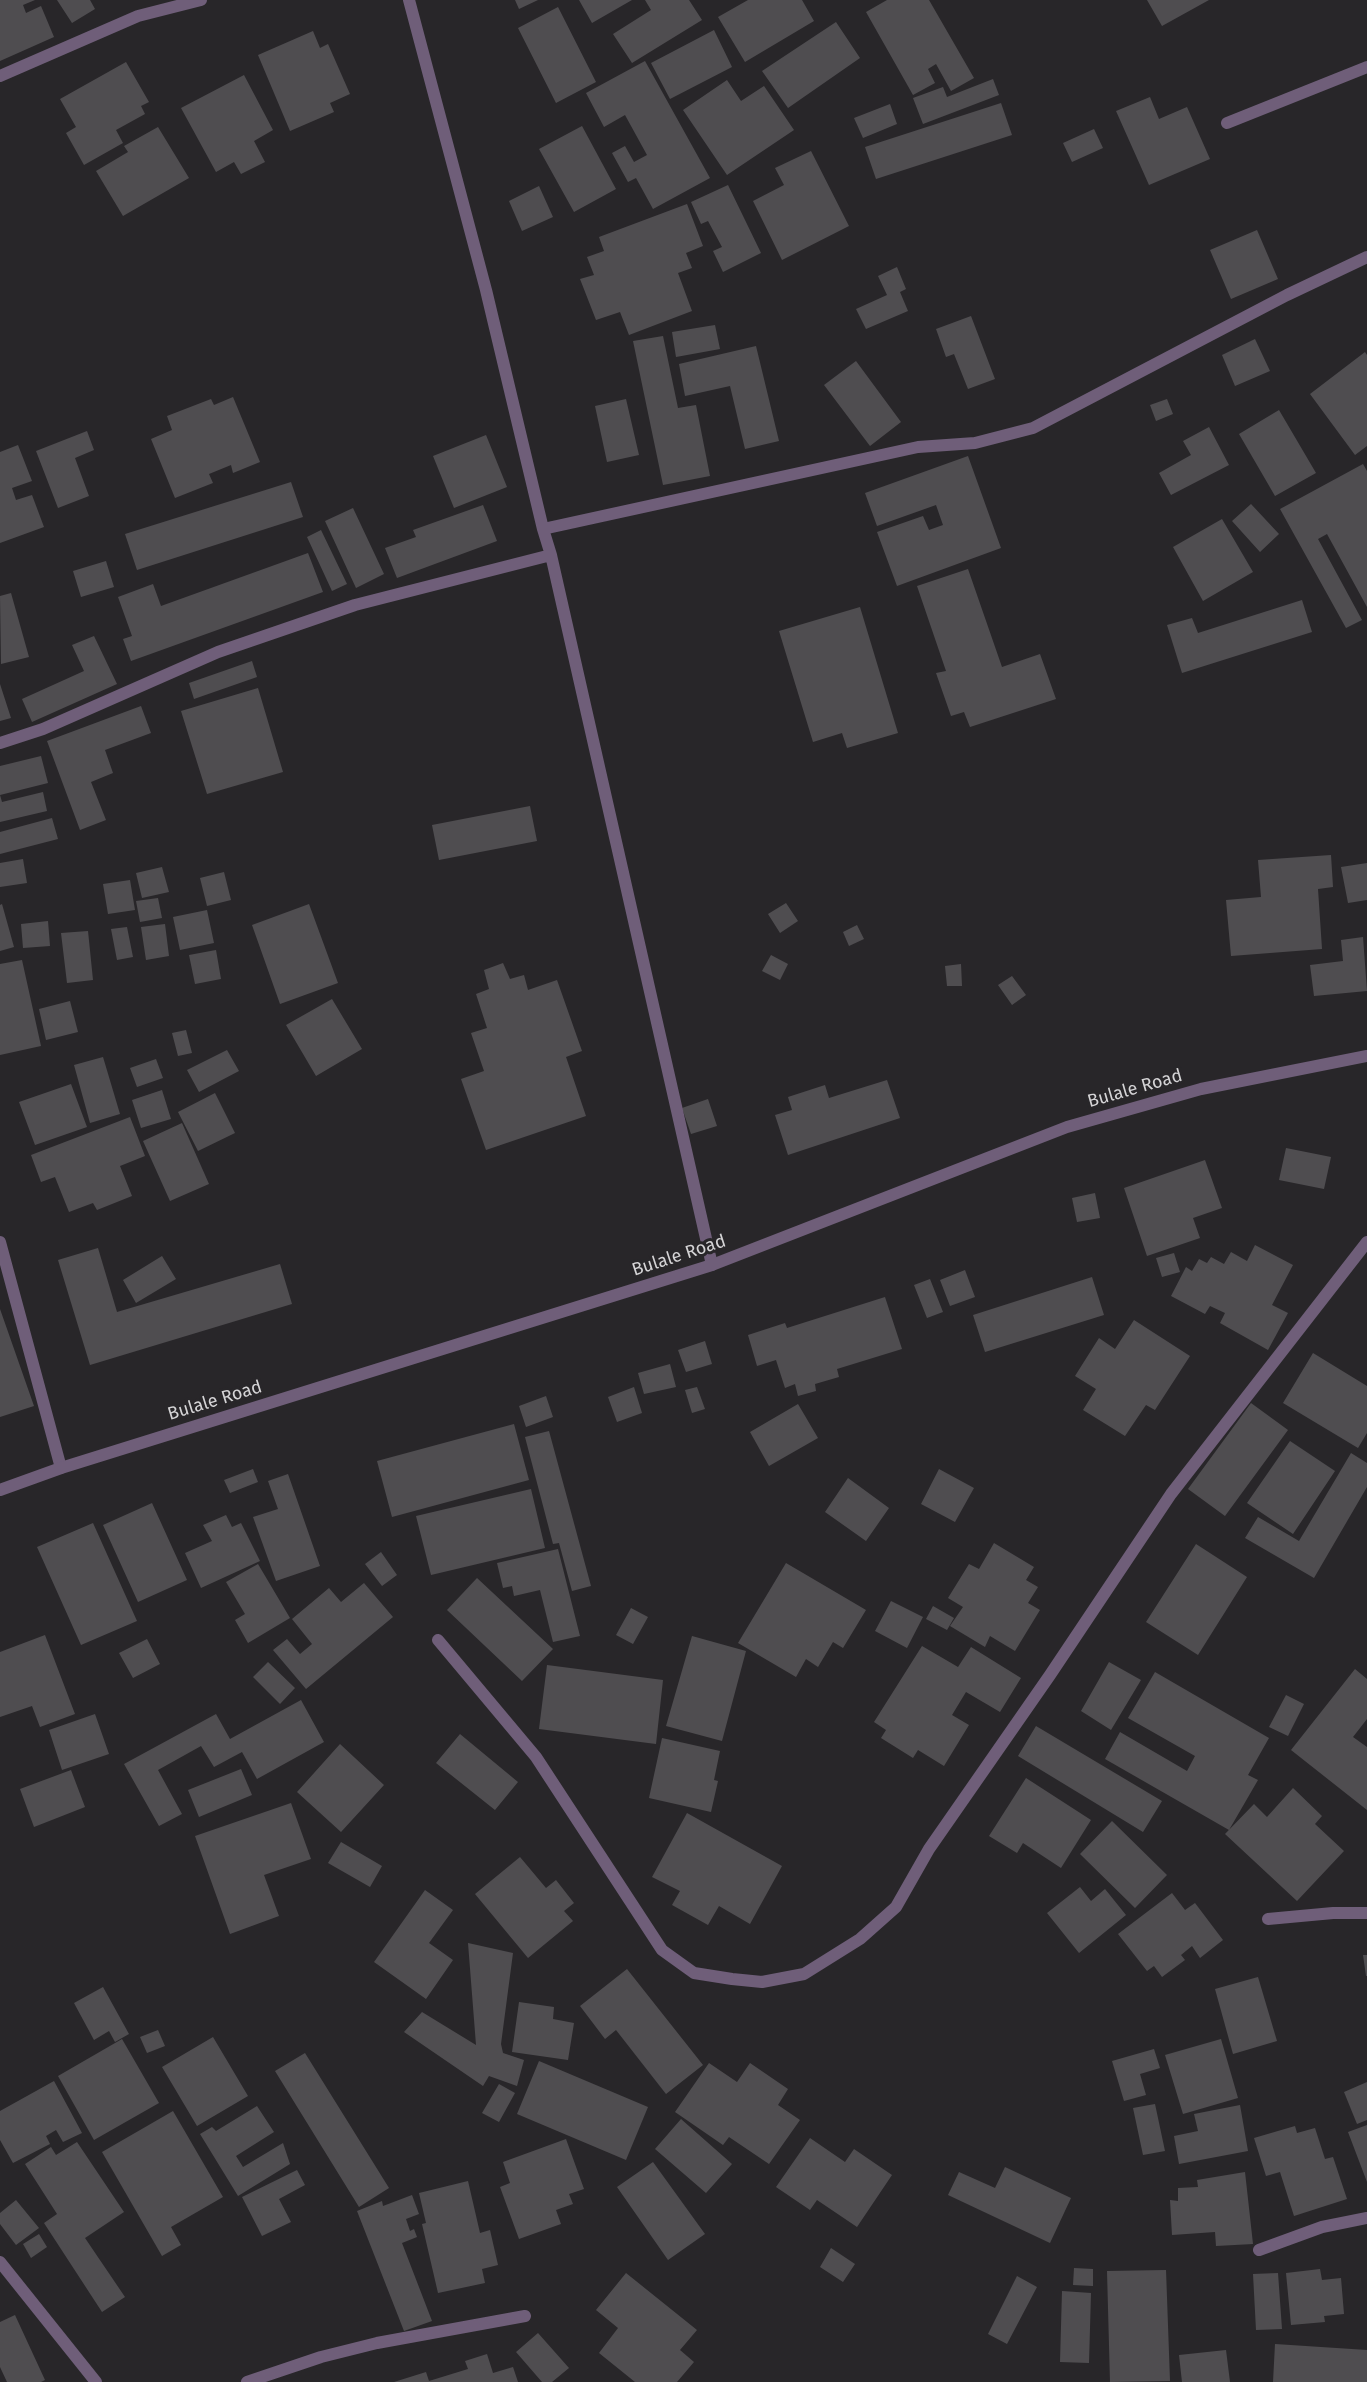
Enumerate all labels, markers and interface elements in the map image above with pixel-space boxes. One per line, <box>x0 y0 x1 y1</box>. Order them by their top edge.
street label: Bulale Road <box>1085 1065 1185 1113</box>
street label: Bulale Road <box>629 1231 729 1281</box>
street label: Bulale Road <box>165 1376 265 1426</box>

